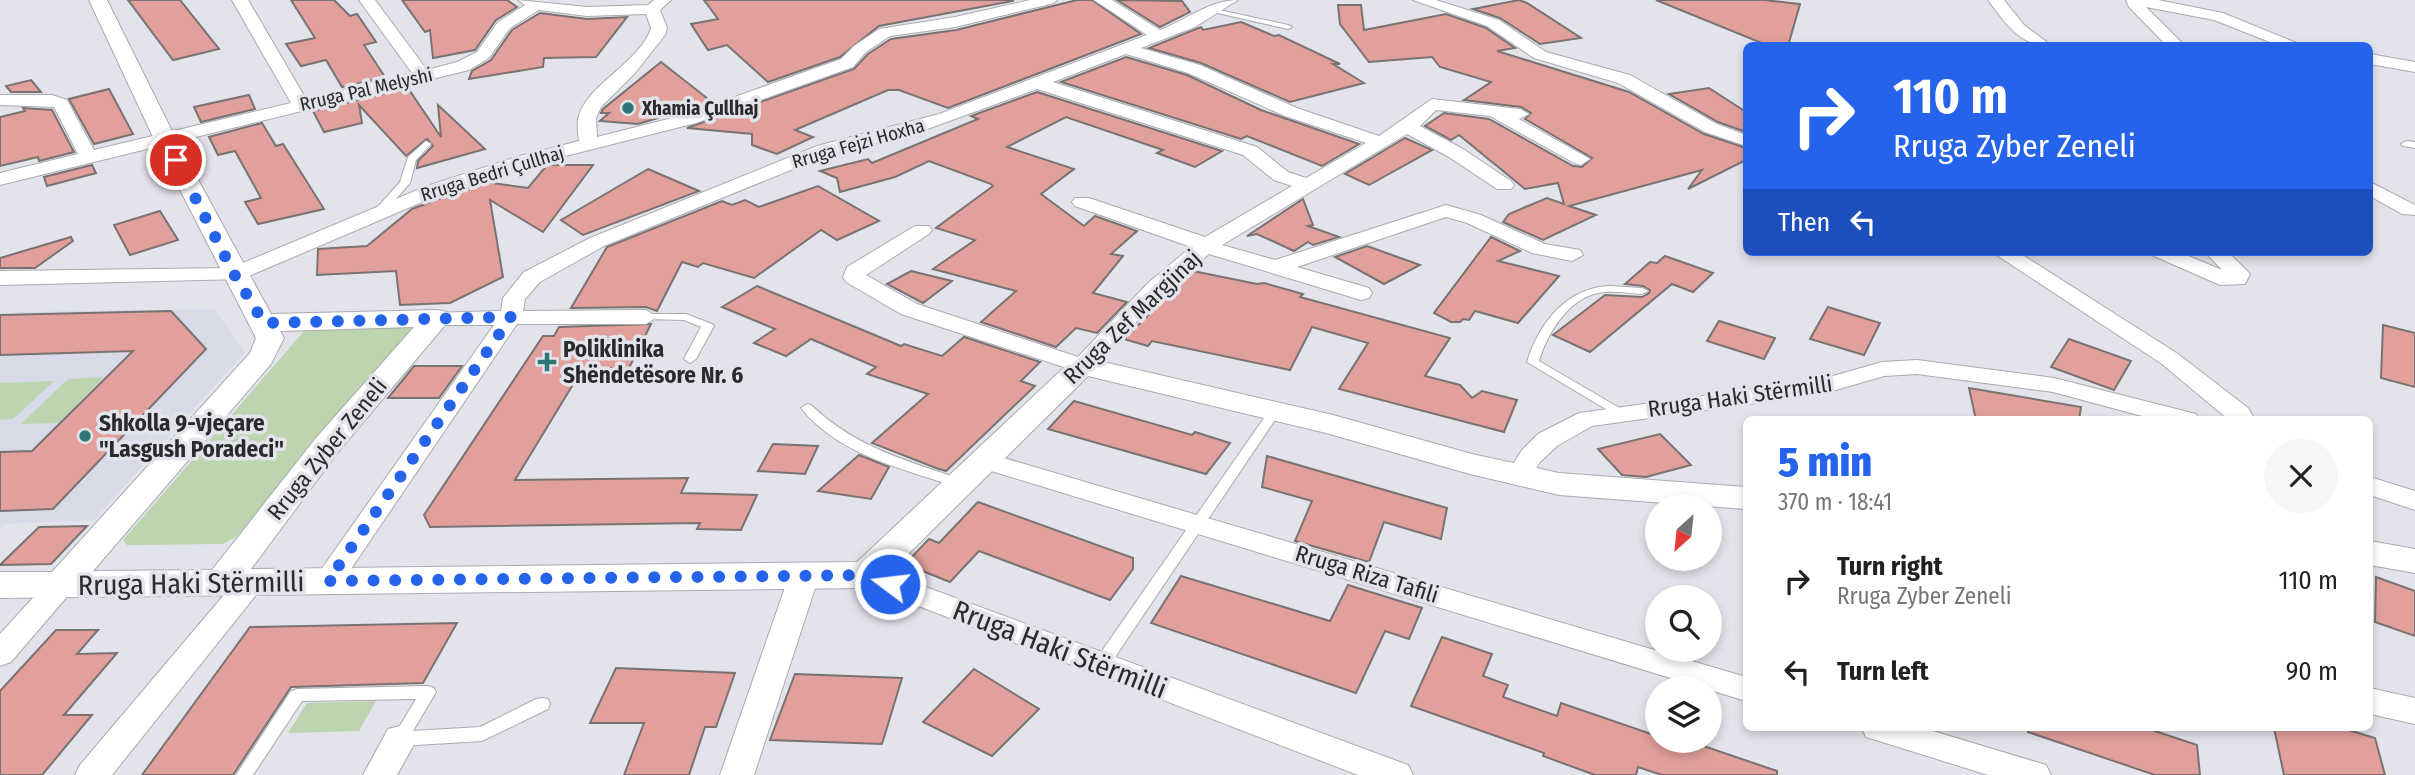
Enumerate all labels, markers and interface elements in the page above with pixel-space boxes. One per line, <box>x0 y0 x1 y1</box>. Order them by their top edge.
street label: Rruga Pal Melyshi <box>297 63 435 116</box>
text: 110 m <box>1893 67 2008 126</box>
icon: right <box>1778 70 1869 161</box>
place label: Xhamia Çullhaj <box>641 97 758 121</box>
marker: Xhamia Çullhaj <box>620 100 636 116</box>
street label: Rruga Fejzi Hoxha <box>789 114 927 173</box>
text: Rruga Zyber Zeneli <box>1893 127 2136 165</box>
pin <box>146 130 206 190</box>
icon: arrive <box>157 141 195 179</box>
street label: Rruga Bedri Çullhaj <box>418 141 566 206</box>
icon: left <box>1844 203 1882 241</box>
text: Then <box>1778 207 1830 238</box>
street label: Rruga Zef Margjinaj <box>1057 244 1207 390</box>
place label: Poliklinika Shëndetësore Nr. 6 <box>563 335 743 389</box>
marker: Poliklinika Shëndetësore Nr. 6 <box>537 352 557 372</box>
street label: Rruga Haki Stërmilli <box>1646 369 1834 423</box>
street label: Rruga Zyber Zeneli <box>261 372 393 526</box>
place label: Shkolla 9-vjeçare "Lasgush Poradeci" <box>99 409 284 463</box>
marker: Shkolla 9-vjeçare "Lasgush Poradeci" <box>77 428 93 444</box>
text: 5 min <box>1778 437 1872 487</box>
button: close <box>2264 439 2338 513</box>
text: 370 m · 18:41 <box>1778 488 1892 516</box>
north arrow <box>1645 494 1722 570</box>
map controls <box>1645 494 1722 753</box>
street label: Rruga Riza Tafili <box>1292 539 1442 609</box>
position arrow <box>853 547 927 621</box>
text: Turn right <box>1837 551 1943 582</box>
icon: right <box>1778 562 1816 600</box>
street label: Rruga Haki Stërmilli <box>77 565 305 602</box>
text: 110 m <box>2278 565 2338 596</box>
text: Rruga Zyber Zeneli <box>1837 582 2012 610</box>
button: search <box>1645 585 1722 662</box>
street label: Rruga Haki Stërmilli <box>948 593 1172 705</box>
icon: left <box>1778 653 1816 691</box>
text: Turn left <box>1837 656 1929 687</box>
text: 90 m <box>2286 656 2338 687</box>
button: layers <box>1645 676 1722 753</box>

